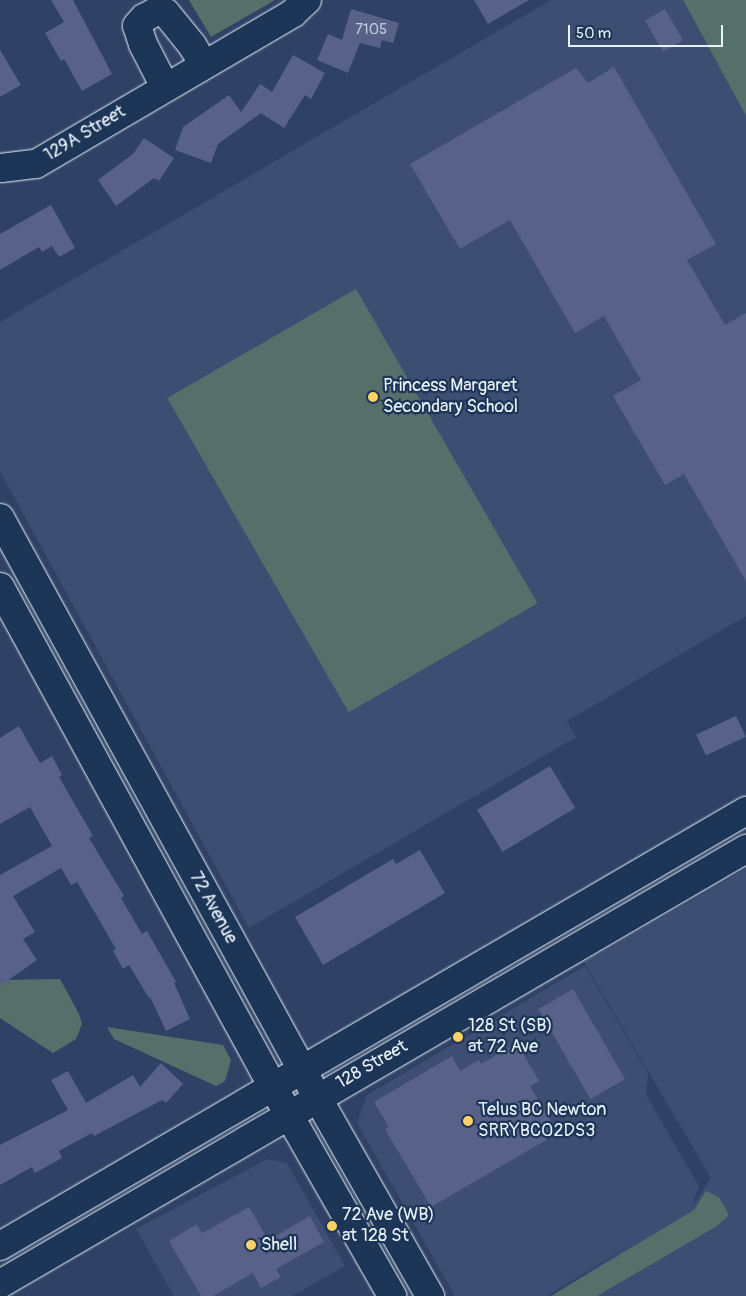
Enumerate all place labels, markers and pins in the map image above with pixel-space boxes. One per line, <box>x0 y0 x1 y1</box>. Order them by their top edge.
place label: Princess Margaret Secondary School <box>383 376 518 418</box>
marker: Princess Margaret Secondary School <box>367 391 379 403</box>
place label: 128 St (SB) at 72 Ave <box>468 1016 552 1058</box>
marker: 128 St (SB) at 72 Ave <box>452 1031 464 1043</box>
place label: Telus BC Newton SRRYBC02DS3 <box>478 1100 606 1142</box>
marker: Telus BC Newton SRRYBC02DS3 <box>462 1115 474 1127</box>
place label: 72 Ave (WB) at 128 St <box>342 1205 435 1248</box>
marker: 72 Ave (WB) at 128 St <box>326 1220 338 1232</box>
place label: Shell <box>261 1234 297 1256</box>
marker: Shell <box>245 1239 257 1251</box>

